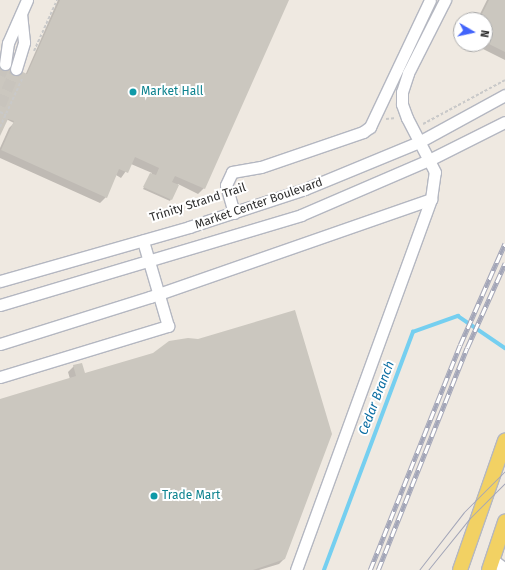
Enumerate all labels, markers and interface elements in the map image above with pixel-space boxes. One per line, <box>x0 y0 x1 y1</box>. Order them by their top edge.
north arrow <box>453 12 493 52</box>
text: N <box>477 29 491 38</box>
place label: Market Hall <box>141 85 203 99</box>
marker: Market Hall <box>128 87 138 97</box>
street label: Market Center Boulevard <box>193 175 325 233</box>
street label: Trinity Strand Trail <box>148 181 248 225</box>
water label: Cedar Branch <box>356 359 398 437</box>
place label: Trade Mart <box>162 489 220 503</box>
marker: Trade Mart <box>149 491 159 501</box>

